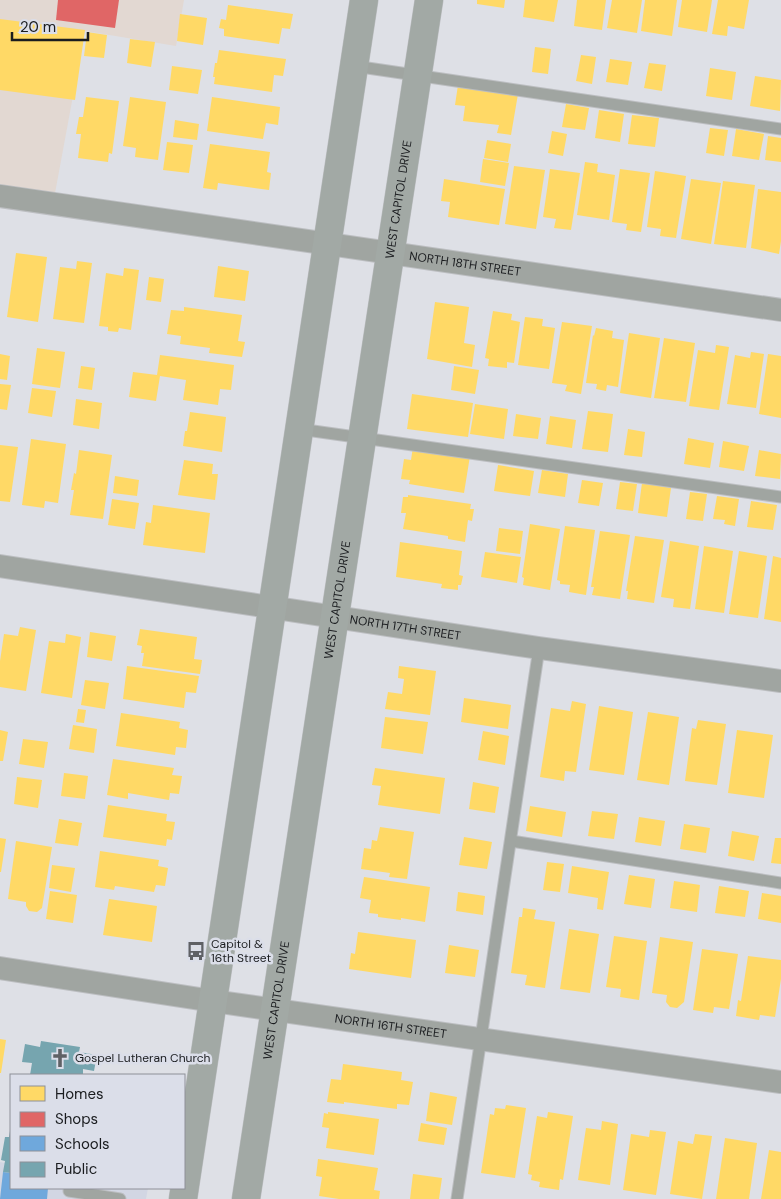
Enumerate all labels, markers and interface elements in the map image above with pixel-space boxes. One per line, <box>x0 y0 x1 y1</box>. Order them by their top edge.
scale bar <box>12 10 89 42</box>
text: 20 m <box>20 17 56 37</box>
street label: WEST CAPITOL DRIVE <box>382 139 415 260</box>
street label: NORTH 18TH STREET <box>408 248 522 280</box>
street label: WEST CAPITOL DRIVE <box>321 539 354 660</box>
street label: NORTH 17TH STREET <box>349 611 462 644</box>
place label: Capitol & 16th Street <box>211 936 271 966</box>
bus stop icon: Capitol & 16th Street <box>185 940 207 962</box>
street label: WEST CAPITOL DRIVE <box>259 940 293 1061</box>
street label: NORTH 16TH STREET <box>334 1010 448 1042</box>
church icon: Gospel Lutheran Church <box>49 1047 71 1069</box>
place label: Gospel Lutheran Church <box>75 1050 211 1066</box>
legend <box>10 1074 185 1189</box>
text: Homes <box>55 1084 104 1104</box>
text: Shops <box>55 1109 98 1129</box>
text: Schools <box>55 1134 110 1154</box>
text: Public <box>55 1159 97 1179</box>

